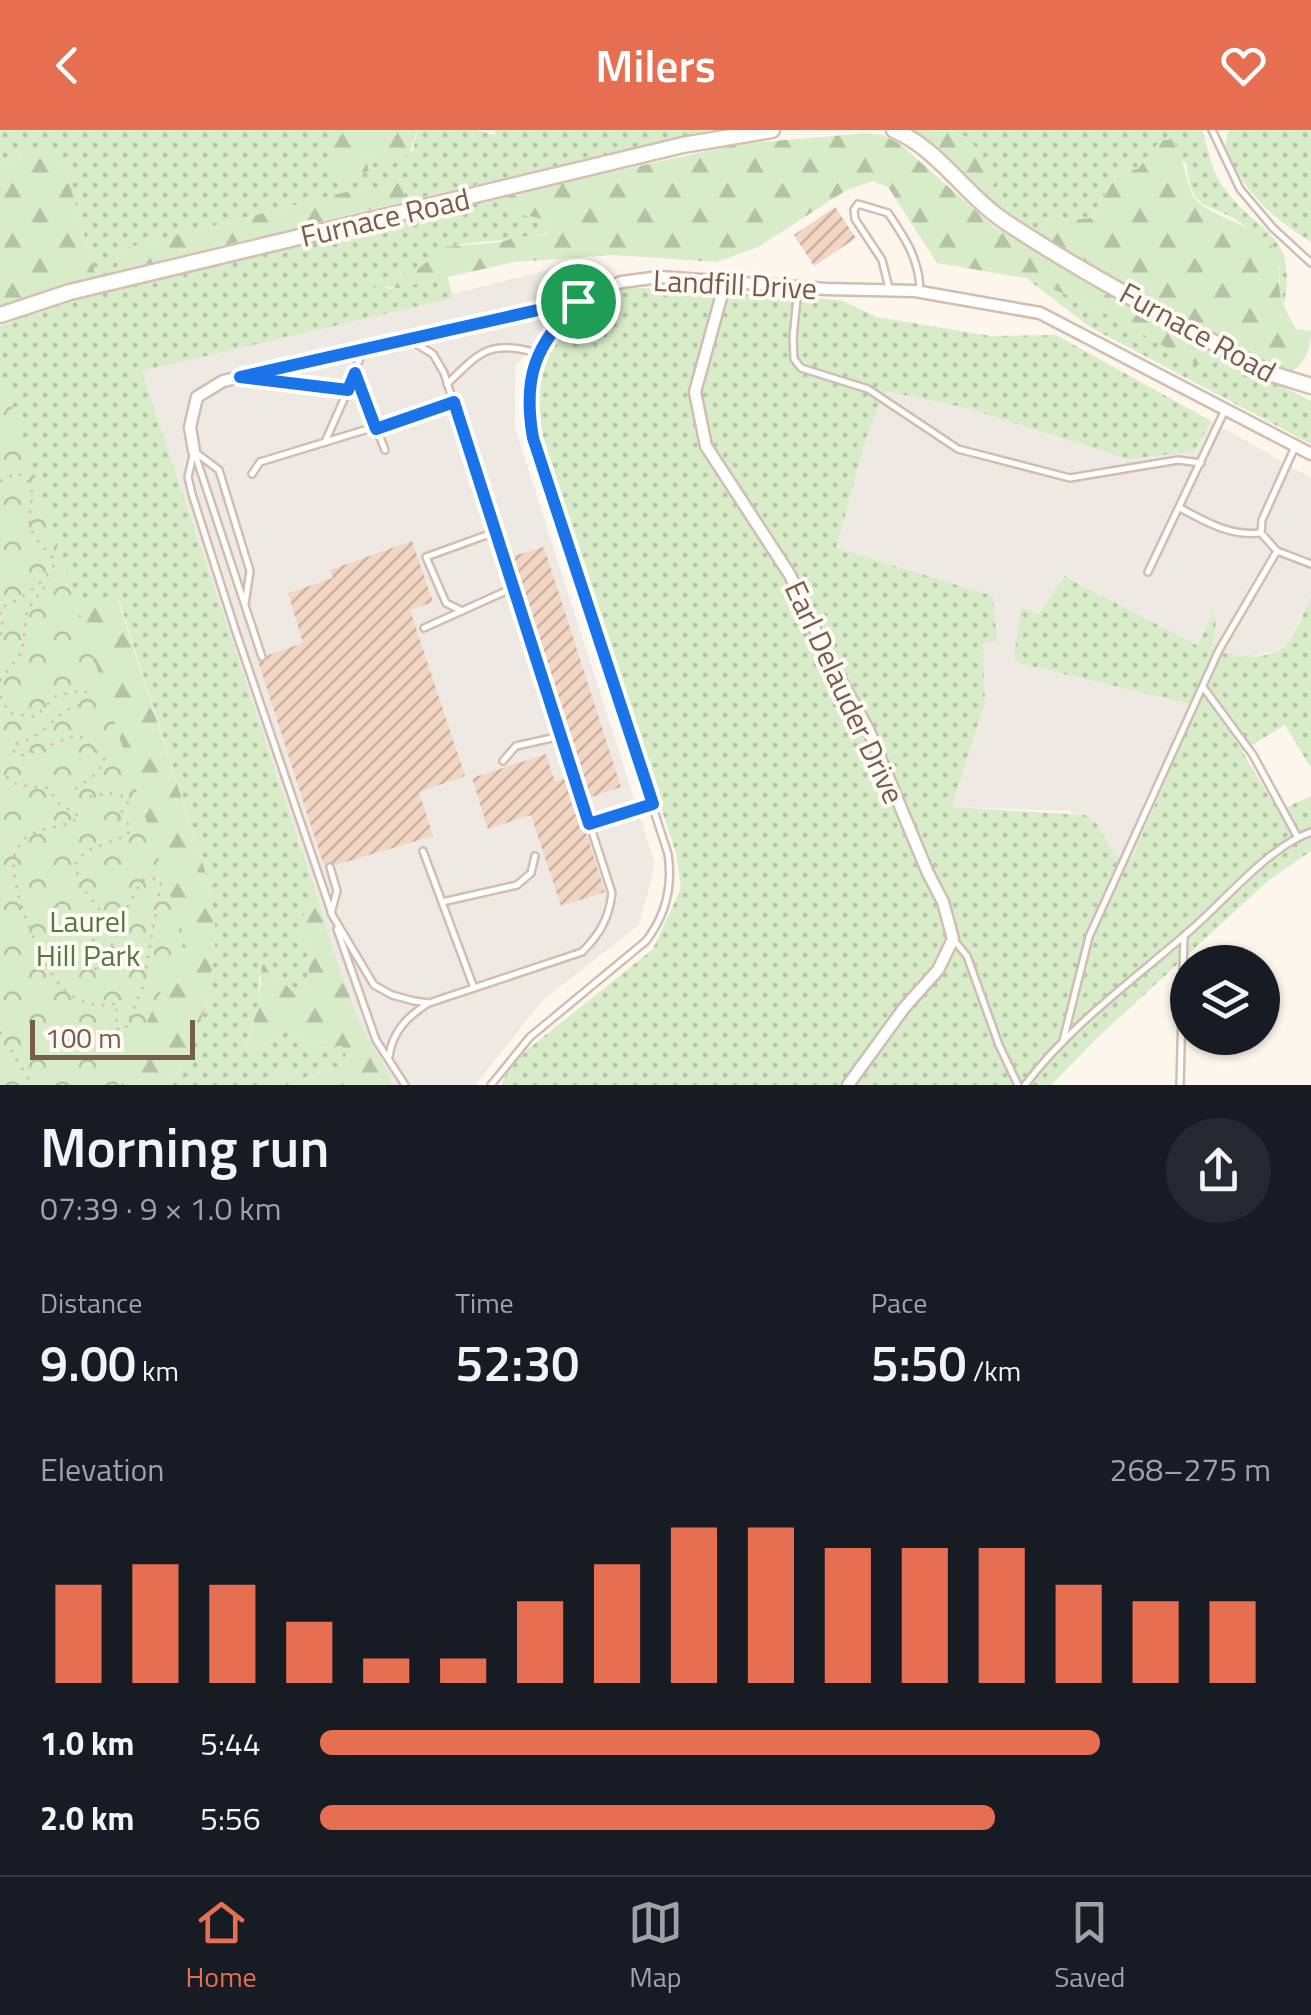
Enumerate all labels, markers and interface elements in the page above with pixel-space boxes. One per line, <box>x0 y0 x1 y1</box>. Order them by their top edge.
text: Milers <box>595 31 716 99</box>
icon: back <box>40 38 95 93</box>
icon: heart <box>1216 38 1271 93</box>
street label: Furnace Road <box>296 175 474 259</box>
street label: Landfill Drive <box>652 257 818 311</box>
pin <box>536 259 621 344</box>
street label: Furnace Road <box>1112 270 1284 394</box>
icon: arrive <box>551 274 606 329</box>
street label: Earl Delauder Drive <box>773 573 917 811</box>
park label: Laurel Hill Park <box>36 898 140 978</box>
map controls <box>1170 945 1280 1055</box>
button: layers <box>1170 945 1280 1055</box>
scale bar <box>30 1015 195 1060</box>
text: 100 m <box>45 1016 122 1059</box>
text: Morning run <box>40 1105 329 1188</box>
button: share <box>1166 1118 1271 1223</box>
text: 07:39 · 9 × 1.0 km <box>40 1184 281 1232</box>
text: Distance <box>40 1281 142 1324</box>
text: Time <box>455 1281 514 1324</box>
text: Pace <box>871 1281 927 1324</box>
text: 9.00 <box>40 1324 136 1400</box>
text: 52:30 <box>455 1324 579 1400</box>
text: 5:50 <box>871 1324 967 1400</box>
text: km <box>136 1349 179 1392</box>
text: /km <box>967 1349 1021 1392</box>
text: Elevation <box>40 1445 164 1493</box>
text: 268–275 m <box>1109 1445 1271 1493</box>
text: 1.0 km <box>40 1719 134 1767</box>
text: 5:44 <box>200 1719 261 1767</box>
text: 2.0 km <box>40 1794 134 1842</box>
text: 5:56 <box>200 1794 261 1842</box>
tab: Home <box>186 1895 257 1998</box>
tab: Map <box>628 1895 683 1998</box>
tab: Saved <box>1054 1895 1125 1998</box>

